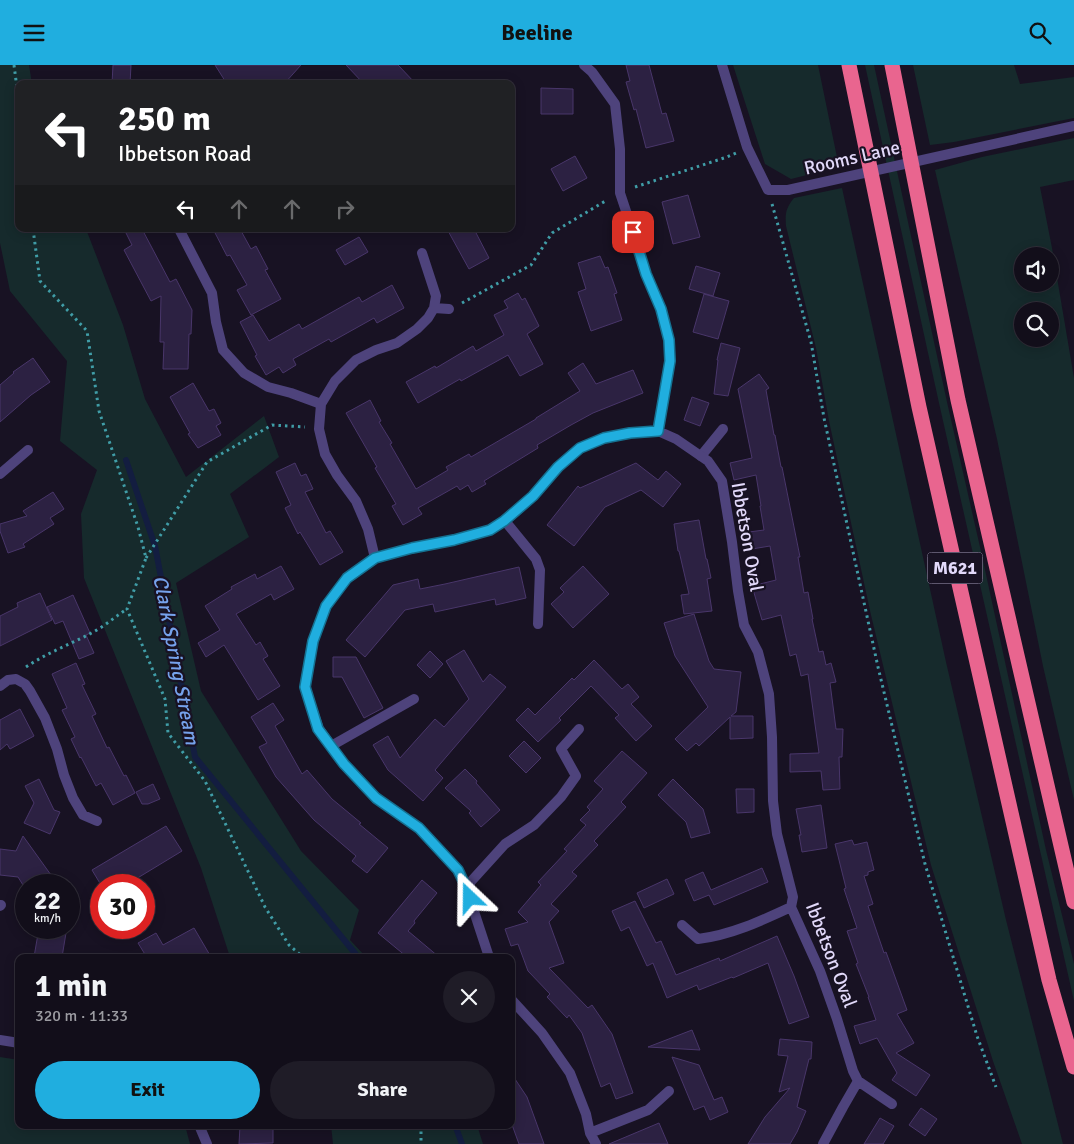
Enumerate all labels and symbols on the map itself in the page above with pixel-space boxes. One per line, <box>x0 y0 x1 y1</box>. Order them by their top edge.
street label: Rooms Lane <box>802 135 902 181</box>
pin <box>612 211 654 253</box>
street label: Ibbetson Oval <box>726 480 768 594</box>
road number: M621 <box>928 553 982 583</box>
water label: Clark Spring Stream <box>147 573 205 748</box>
position arrow <box>443 871 495 923</box>
speed limit sign: 30 <box>90 874 155 939</box>
street label: Ibbetson Oval <box>800 899 862 1011</box>

